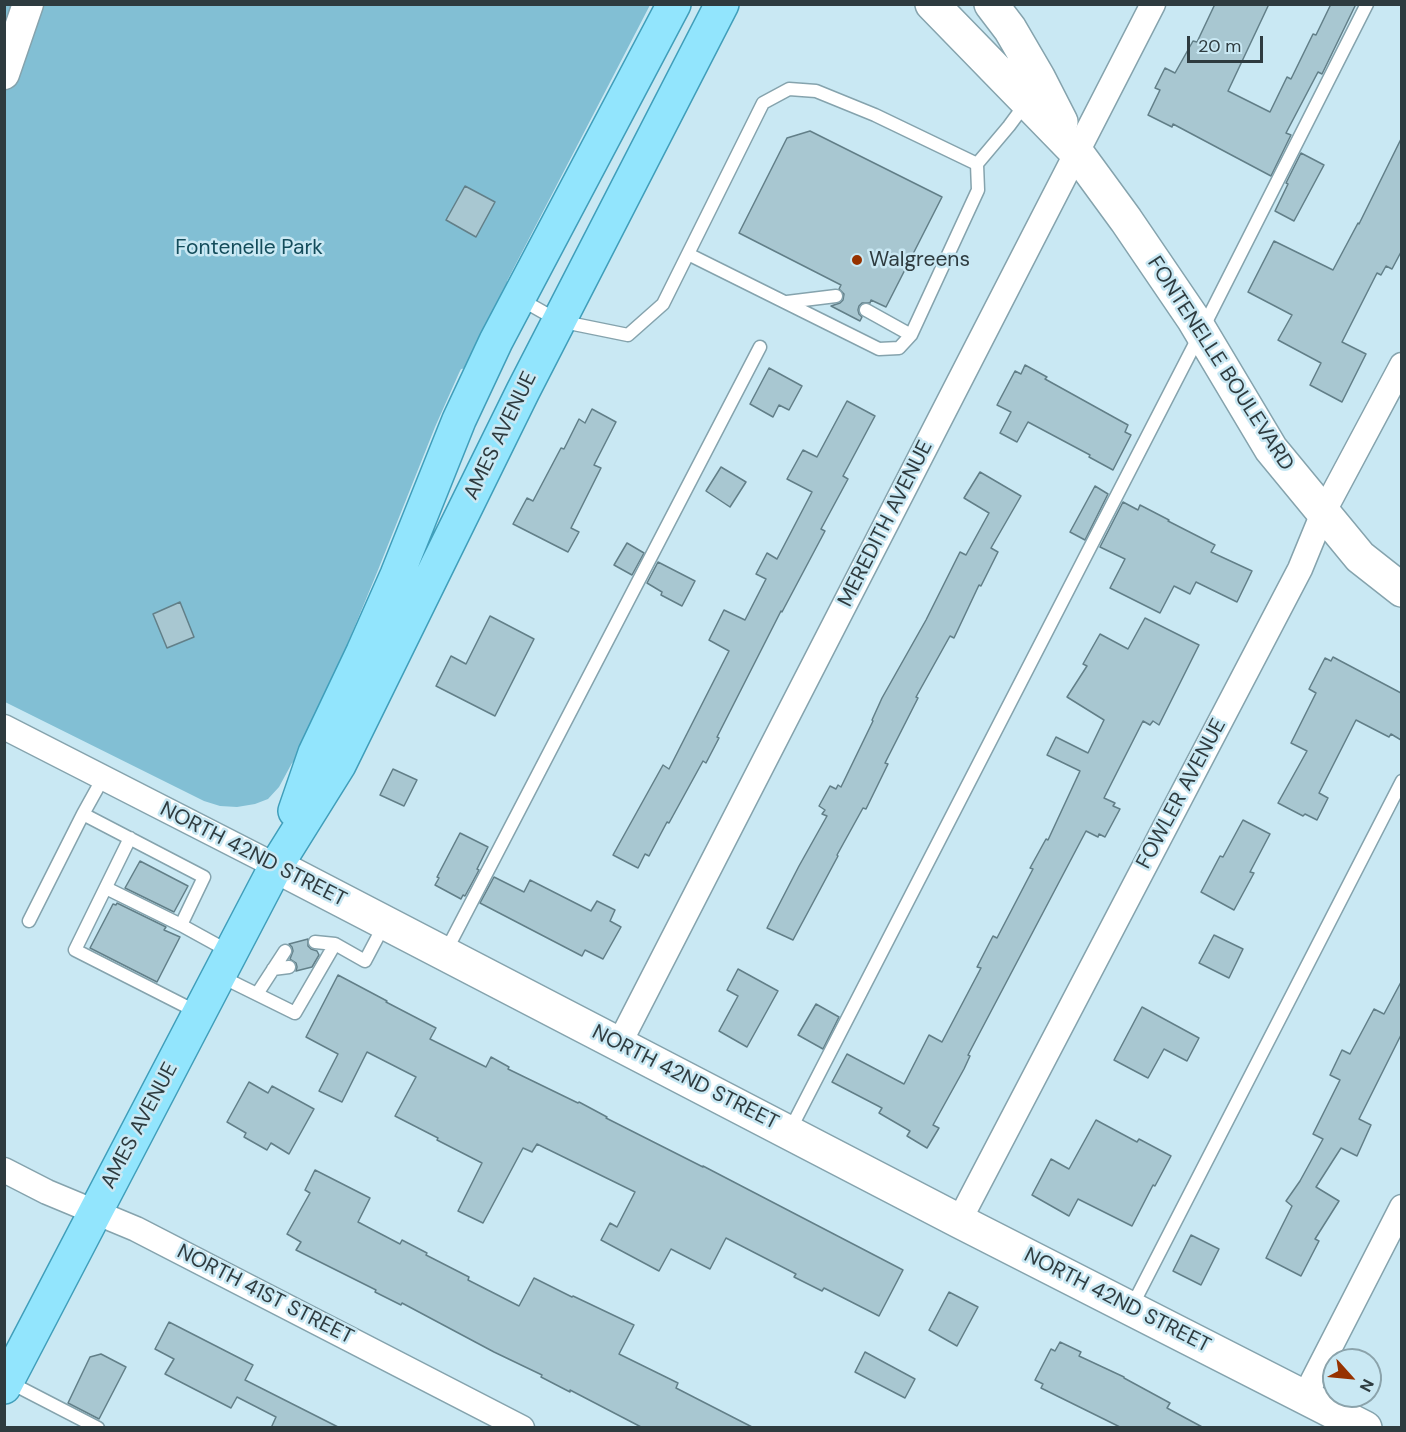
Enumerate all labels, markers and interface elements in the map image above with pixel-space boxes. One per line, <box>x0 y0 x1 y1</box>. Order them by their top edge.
scale bar <box>1190 24 1266 62</box>
text: 20 m <box>1198 34 1241 58</box>
park label: Fontenelle Park <box>175 235 323 261</box>
place label: Walgreens <box>869 247 970 273</box>
street label: FONTENELLE BOULEVARD <box>1141 252 1299 476</box>
marker: Walgreens <box>850 253 864 267</box>
street label: AMES AVENUE <box>459 368 543 504</box>
street label: MEREDITH AVENUE <box>833 437 939 611</box>
street label: FOWLER AVENUE <box>1132 715 1232 873</box>
street label: NORTH 42ND STREET <box>156 797 350 913</box>
street label: NORTH 42ND STREET <box>588 1020 782 1136</box>
street label: AMES AVENUE <box>96 1059 184 1193</box>
street label: NORTH 41ST STREET <box>172 1240 358 1350</box>
street label: NORTH 42ND STREET <box>1020 1243 1214 1359</box>
north arrow <box>1322 1348 1382 1408</box>
text: N <box>1355 1376 1379 1395</box>

